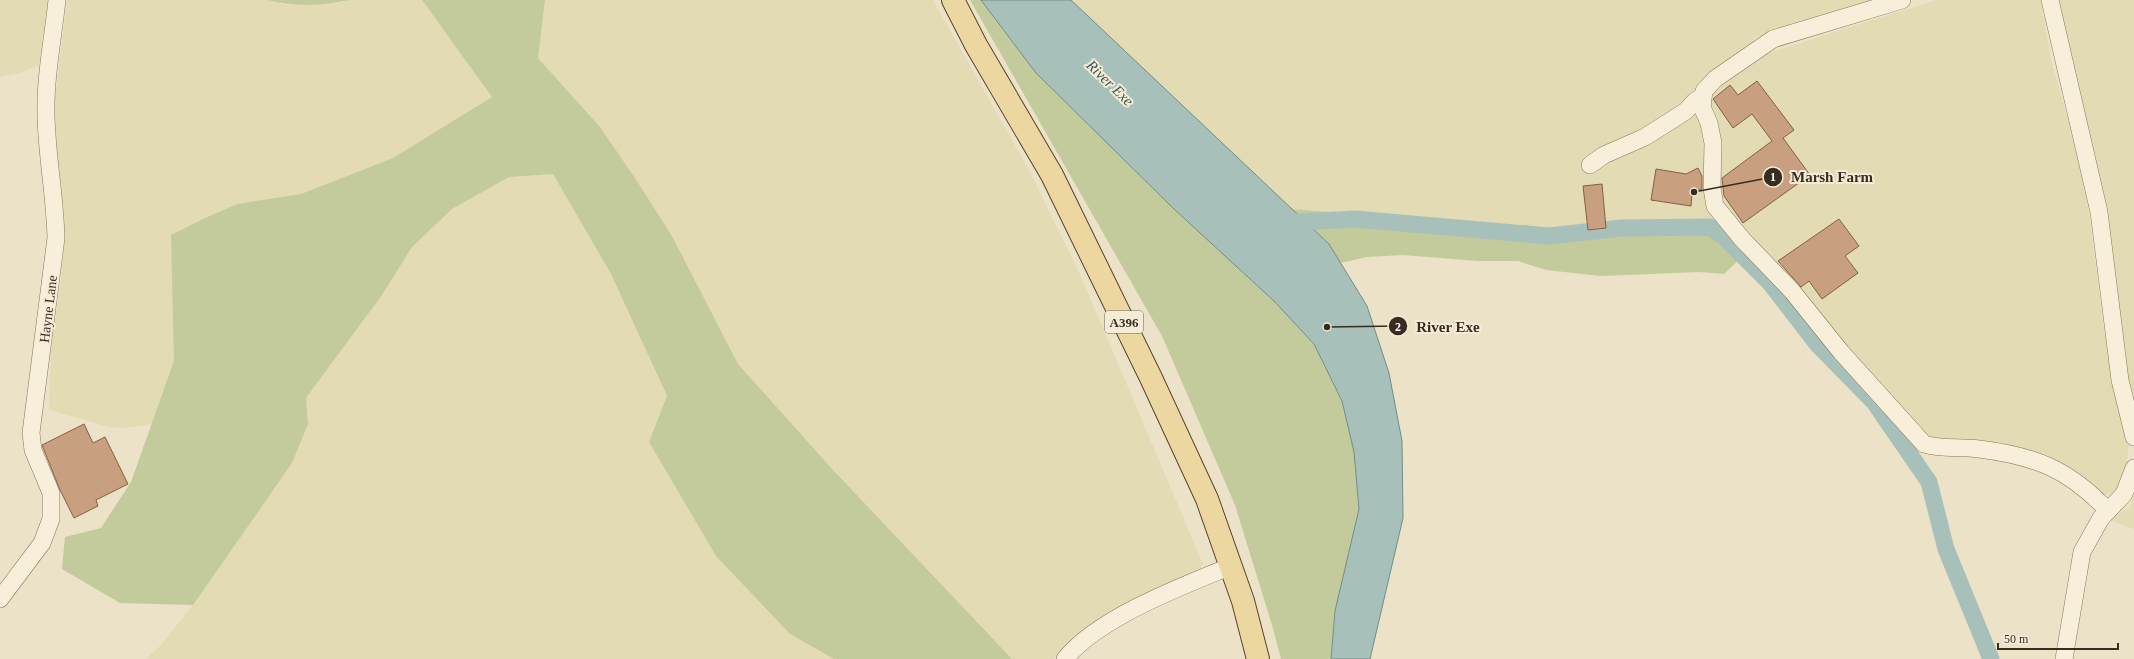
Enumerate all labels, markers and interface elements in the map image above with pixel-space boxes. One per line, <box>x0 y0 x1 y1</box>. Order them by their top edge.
water label: River Exe <box>1083 56 1137 109</box>
callout: Marsh Farm <box>1763 163 1881 190</box>
text: Marsh Farm <box>1791 169 1874 185</box>
text: 1 <box>1770 170 1776 184</box>
street label: Hayne Lane <box>37 274 60 344</box>
road number: A396 <box>1105 311 1143 333</box>
callout: River Exe <box>1388 313 1488 340</box>
text: River Exe <box>1416 319 1480 335</box>
text: 2 <box>1395 320 1401 334</box>
scale bar <box>1998 625 2118 651</box>
text: 50 m <box>2004 632 2029 646</box>

